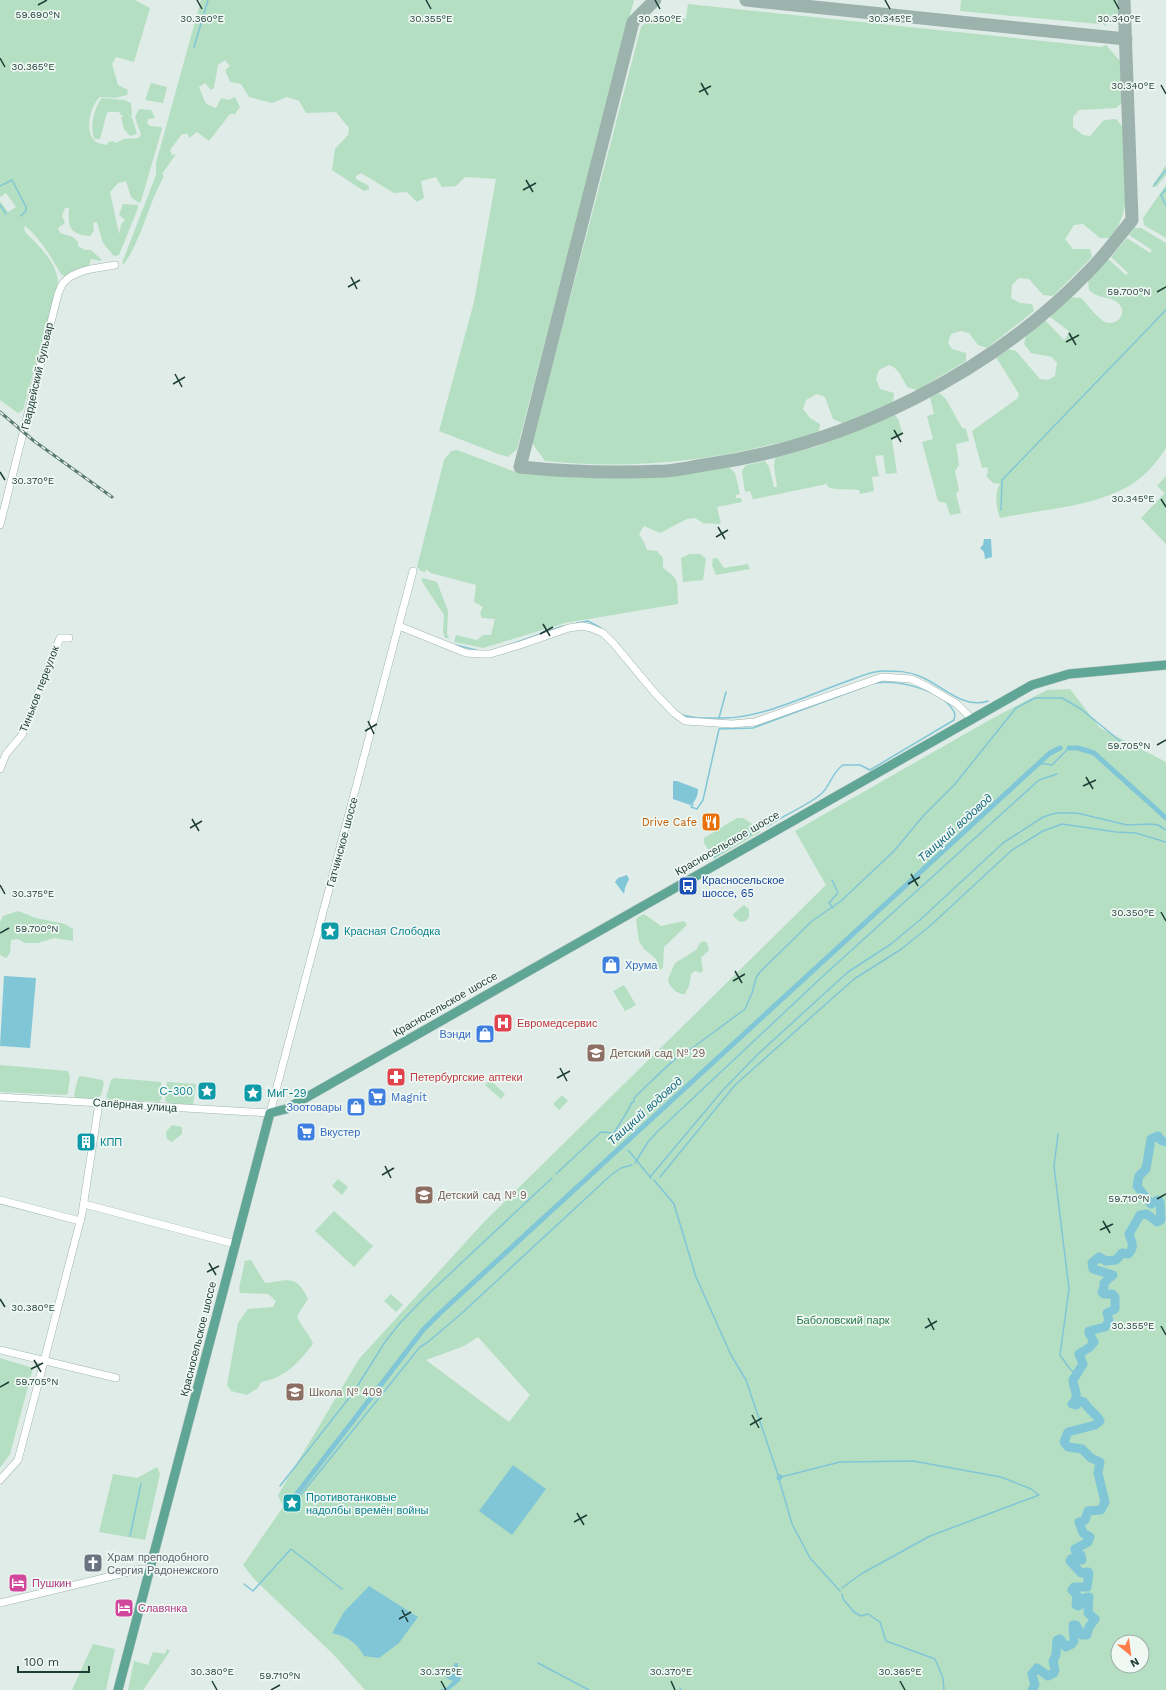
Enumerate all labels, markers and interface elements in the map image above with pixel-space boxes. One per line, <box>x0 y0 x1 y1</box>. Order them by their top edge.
text: 59.690°N <box>16 9 60 20</box>
text: 30.360°E <box>180 13 224 24</box>
text: 30.355°E <box>410 13 452 24</box>
text: 30.350°E <box>638 13 682 24</box>
text: 30.345°E <box>868 13 912 24</box>
text: 30.340°E <box>1097 13 1141 24</box>
text: 30.365°E <box>11 61 55 72</box>
text: 30.340°E <box>1111 80 1155 91</box>
text: 59.700°N <box>1107 286 1151 297</box>
street label: Гвардейский бульвар <box>19 321 56 431</box>
text: 30.370°E <box>12 475 54 486</box>
text: 30.345°E <box>1111 493 1155 504</box>
street label: Тиньков переулок <box>17 644 62 734</box>
text: 59.705°N <box>1107 740 1151 751</box>
water label: Таицкий водовод <box>915 791 995 865</box>
street label: Гатчинское шоссе <box>324 796 361 889</box>
street label: Красносельское шоссе <box>673 808 782 879</box>
restaurant icon: Drive Cafe <box>700 811 722 833</box>
place label: Drive Cafe <box>642 816 697 829</box>
place label: Красносельское шоссе, 65 <box>702 874 784 900</box>
bus stop icon: Красносельское шоссе, 65 <box>677 875 699 897</box>
text: 30.375°E <box>12 888 54 899</box>
text: 30.350°E <box>1111 907 1155 918</box>
place icon: Красная Слободка <box>319 920 341 942</box>
text: 59.700°N <box>15 923 59 934</box>
place label: Красная Слободка <box>344 925 441 938</box>
shop icon: Хрума <box>600 954 622 976</box>
place label: Хрума <box>625 959 658 972</box>
street label: Красносельское шоссе <box>391 969 500 1040</box>
hospital icon: Евромедсервис <box>492 1012 514 1034</box>
place label: Евромедсервис <box>517 1017 598 1030</box>
shop icon: Вэнди <box>474 1023 496 1045</box>
place label: Вэнди <box>439 1028 471 1041</box>
school or university icon: Детский сад № 29 <box>585 1042 607 1064</box>
place label: Детский сад № 29 <box>610 1047 705 1060</box>
pharmacy icon: Петербургские аптеки <box>385 1066 407 1088</box>
place label: Петербургские аптеки <box>410 1071 523 1084</box>
water label: Таицкий водовод <box>605 1074 685 1148</box>
place icon: С-300 <box>196 1080 218 1102</box>
place icon: МиГ-29 <box>242 1082 264 1104</box>
place label: С-300 <box>160 1085 193 1098</box>
supermarket icon: Magnit <box>366 1086 388 1108</box>
place label: МиГ-29 <box>267 1087 307 1100</box>
place label: Magnit <box>391 1091 427 1104</box>
street label: Сапёрная улица <box>92 1096 178 1115</box>
shop icon: Зоотовары <box>345 1096 367 1118</box>
place label: Зоотовары <box>286 1101 342 1114</box>
supermarket icon: Вкустер <box>295 1121 317 1143</box>
place label: Вкустер <box>320 1126 360 1139</box>
building icon: КПП <box>75 1131 97 1153</box>
place label: КПП <box>100 1136 122 1149</box>
school or university icon: Детский сад № 9 <box>413 1184 435 1206</box>
place label: Детский сад № 9 <box>438 1189 527 1202</box>
text: 59.710°N <box>1108 1193 1150 1204</box>
street label: Красносельское шоссе <box>178 1280 219 1398</box>
text: 30.380°E <box>11 1302 55 1313</box>
park label: Баболовский парк <box>796 1314 890 1327</box>
text: 30.355°E <box>1112 1320 1154 1331</box>
text: 59.705°N <box>15 1376 59 1387</box>
school or university icon: Школа № 409 <box>284 1381 306 1403</box>
place label: Школа № 409 <box>309 1386 383 1399</box>
place label: Противотанковые надолбы времён войны <box>306 1491 429 1517</box>
place icon: Противотанковые надолбы времён войны <box>281 1492 303 1514</box>
place label: Храм преподобного Сергия Радонежского <box>107 1551 219 1577</box>
church icon: Храм преподобного Сергия Радонежского <box>82 1552 104 1574</box>
hotel icon: Пушкин <box>7 1572 29 1594</box>
place label: Пушкин <box>32 1577 71 1590</box>
hotel icon: Славянка <box>113 1597 135 1619</box>
place label: Славянка <box>138 1602 188 1615</box>
north arrow <box>1110 1634 1150 1674</box>
scale bar <box>18 1648 89 1674</box>
text: 100 m <box>24 1655 59 1669</box>
text: N <box>1128 1655 1141 1670</box>
text: 30.380°E <box>190 1666 234 1677</box>
text: 30.375°E <box>420 1666 462 1677</box>
text: 30.370°E <box>650 1666 692 1677</box>
text: 30.365°E <box>878 1666 922 1677</box>
text: 59.710°N <box>259 1670 301 1681</box>

